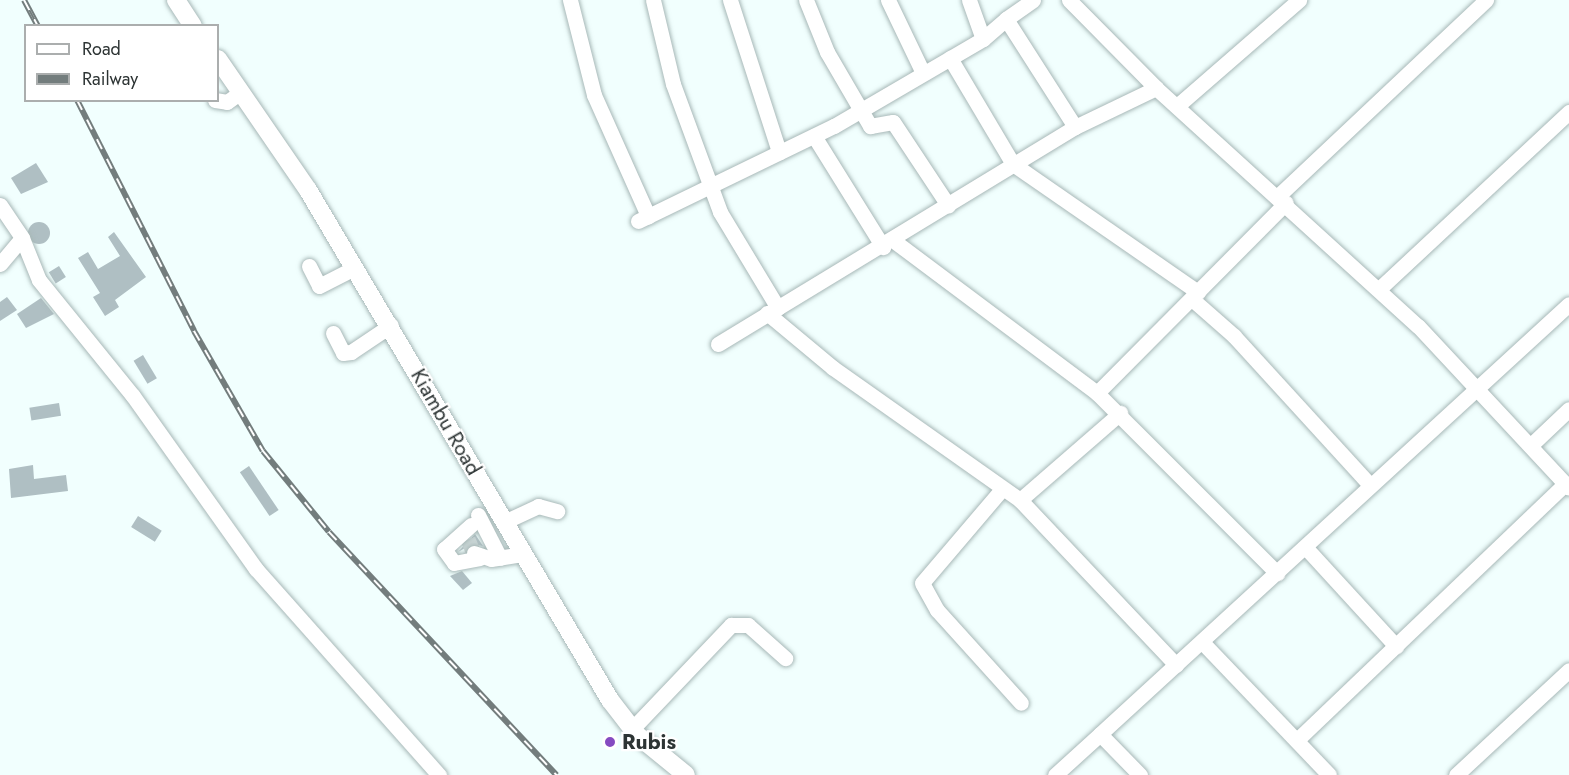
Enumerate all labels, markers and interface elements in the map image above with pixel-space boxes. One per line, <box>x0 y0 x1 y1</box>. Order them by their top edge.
legend <box>24 24 219 102</box>
text: Road <box>82 36 121 62</box>
text: Railway <box>82 66 138 92</box>
street label: Kiambu Road <box>405 364 487 480</box>
place label: Rubis <box>622 729 676 755</box>
marker: Rubis <box>603 735 617 749</box>

